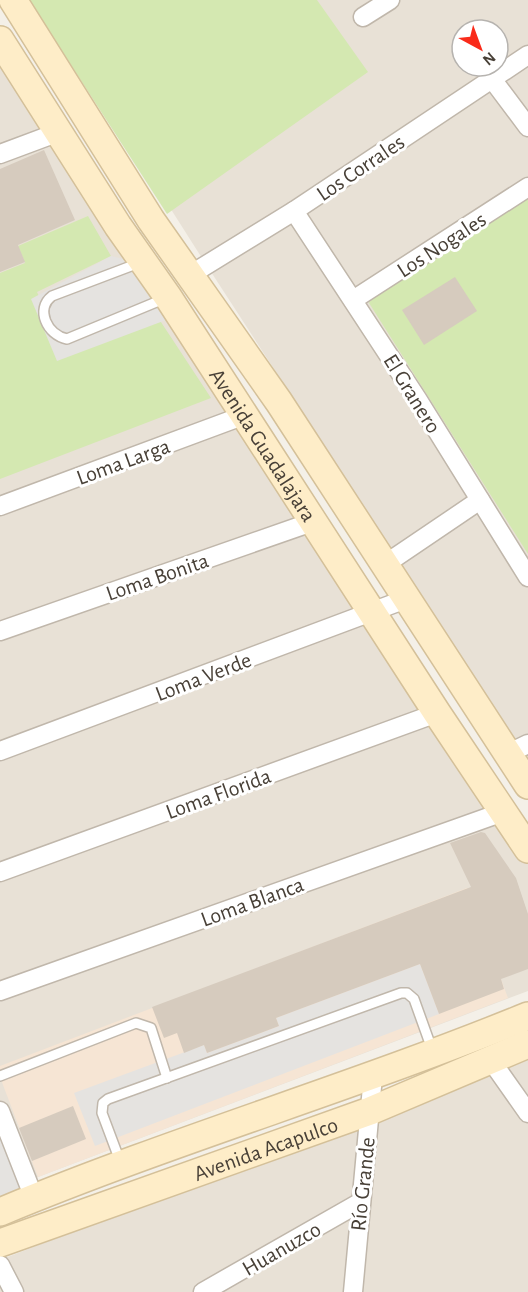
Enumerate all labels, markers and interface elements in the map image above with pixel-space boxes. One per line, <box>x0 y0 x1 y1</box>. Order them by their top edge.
north arrow <box>450 18 510 78</box>
text: N <box>480 49 499 68</box>
street label: Los Corrales <box>313 131 409 205</box>
street label: Los Nogales <box>393 208 490 282</box>
street label: El Granero <box>379 350 445 437</box>
street label: Avenida Guadalajara <box>205 365 320 526</box>
street label: Loma Larga <box>74 435 173 489</box>
street label: Loma Bonita <box>103 549 211 605</box>
street label: Loma Verde <box>152 649 254 705</box>
street label: Loma Florida <box>163 765 274 823</box>
street label: Loma Blanca <box>198 873 307 931</box>
street label: Avenida Acapulco <box>191 1113 341 1185</box>
street label: Río Grande <box>347 1136 379 1232</box>
street label: Huanuzco <box>239 1218 324 1280</box>

